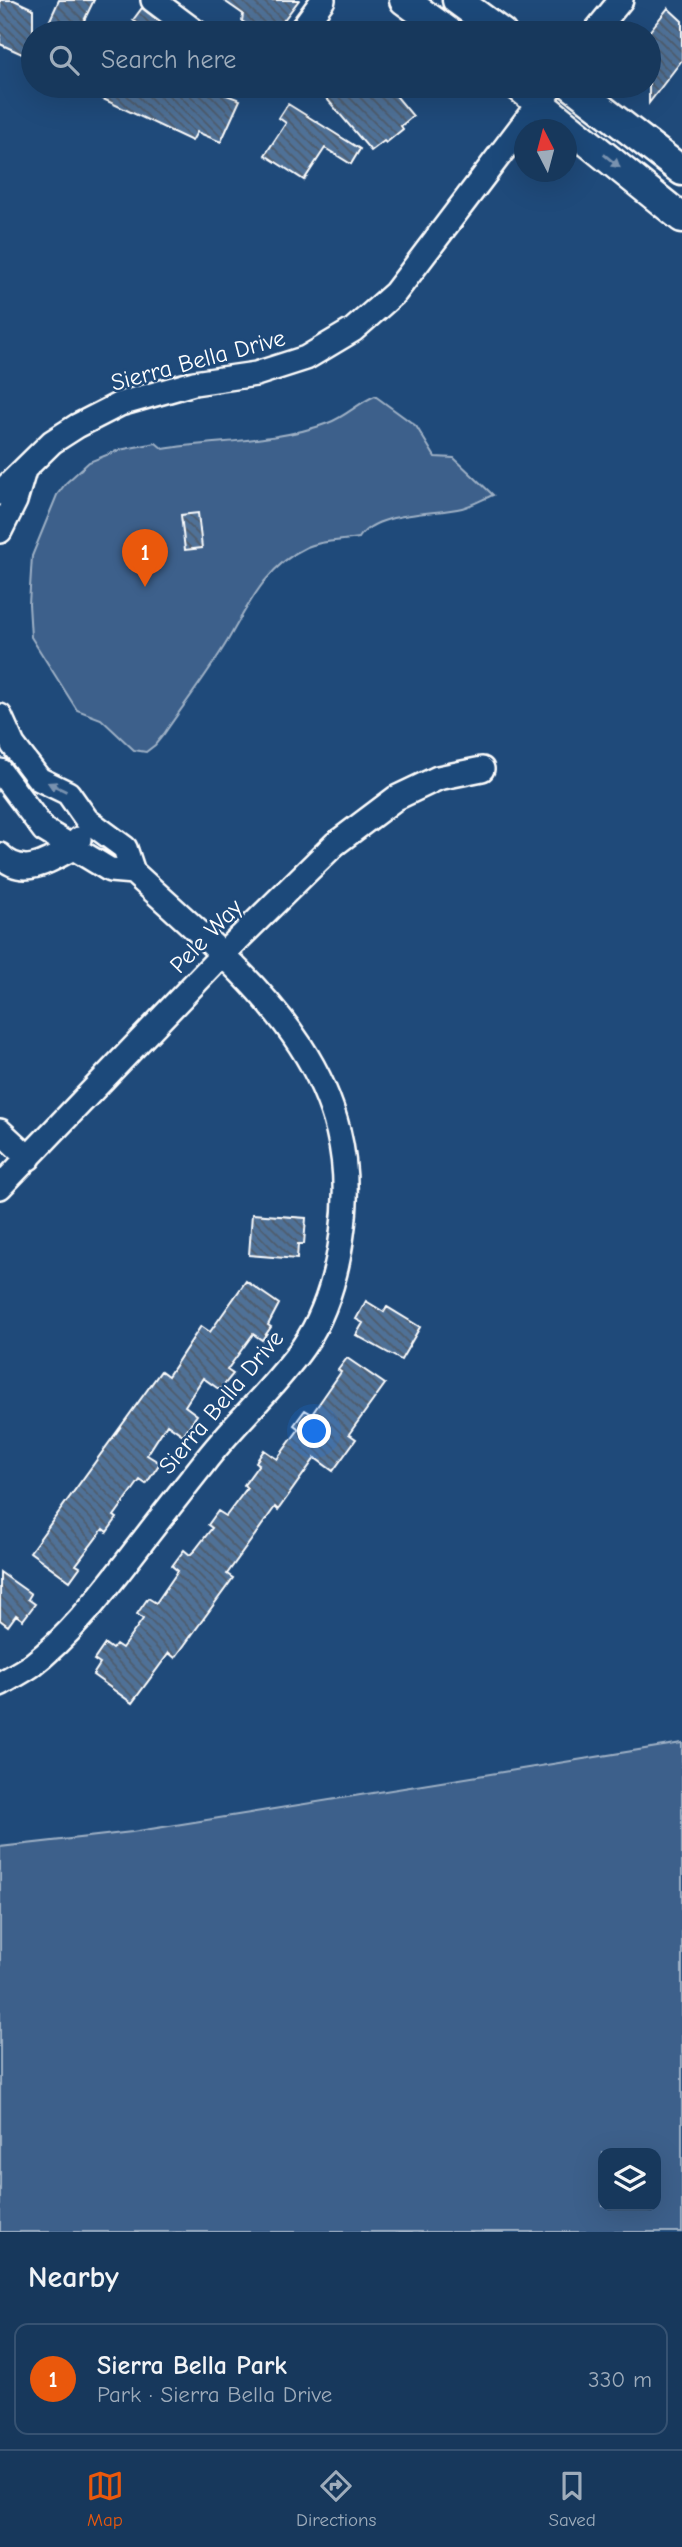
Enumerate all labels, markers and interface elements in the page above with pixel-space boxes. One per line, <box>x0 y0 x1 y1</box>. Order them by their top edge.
search box <box>21 21 661 98</box>
icon: search <box>45 41 83 79</box>
text: Search here <box>101 45 236 75</box>
north arrow <box>514 119 577 182</box>
one-way arrow <box>602 154 620 169</box>
street label: Sierra Bella Drive <box>108 323 288 397</box>
pin: 1 <box>122 529 168 587</box>
one-way arrow <box>47 782 67 793</box>
street label: Pele Way <box>164 893 248 979</box>
street label: Sierra Bella Drive <box>153 1324 289 1480</box>
your location <box>297 1414 331 1448</box>
map controls <box>598 2148 661 2211</box>
button: layers <box>598 2148 661 2211</box>
text: Nearby <box>28 2260 119 2295</box>
text: Sierra Bella Park <box>97 2351 287 2381</box>
text: 1 <box>48 2366 58 2393</box>
text: 330 m <box>588 2366 652 2393</box>
text: Park · Sierra Bella Drive <box>97 2381 332 2408</box>
tab: Map <box>86 2467 124 2531</box>
tab: Directions <box>296 2467 376 2531</box>
tab: Saved <box>549 2467 596 2531</box>

